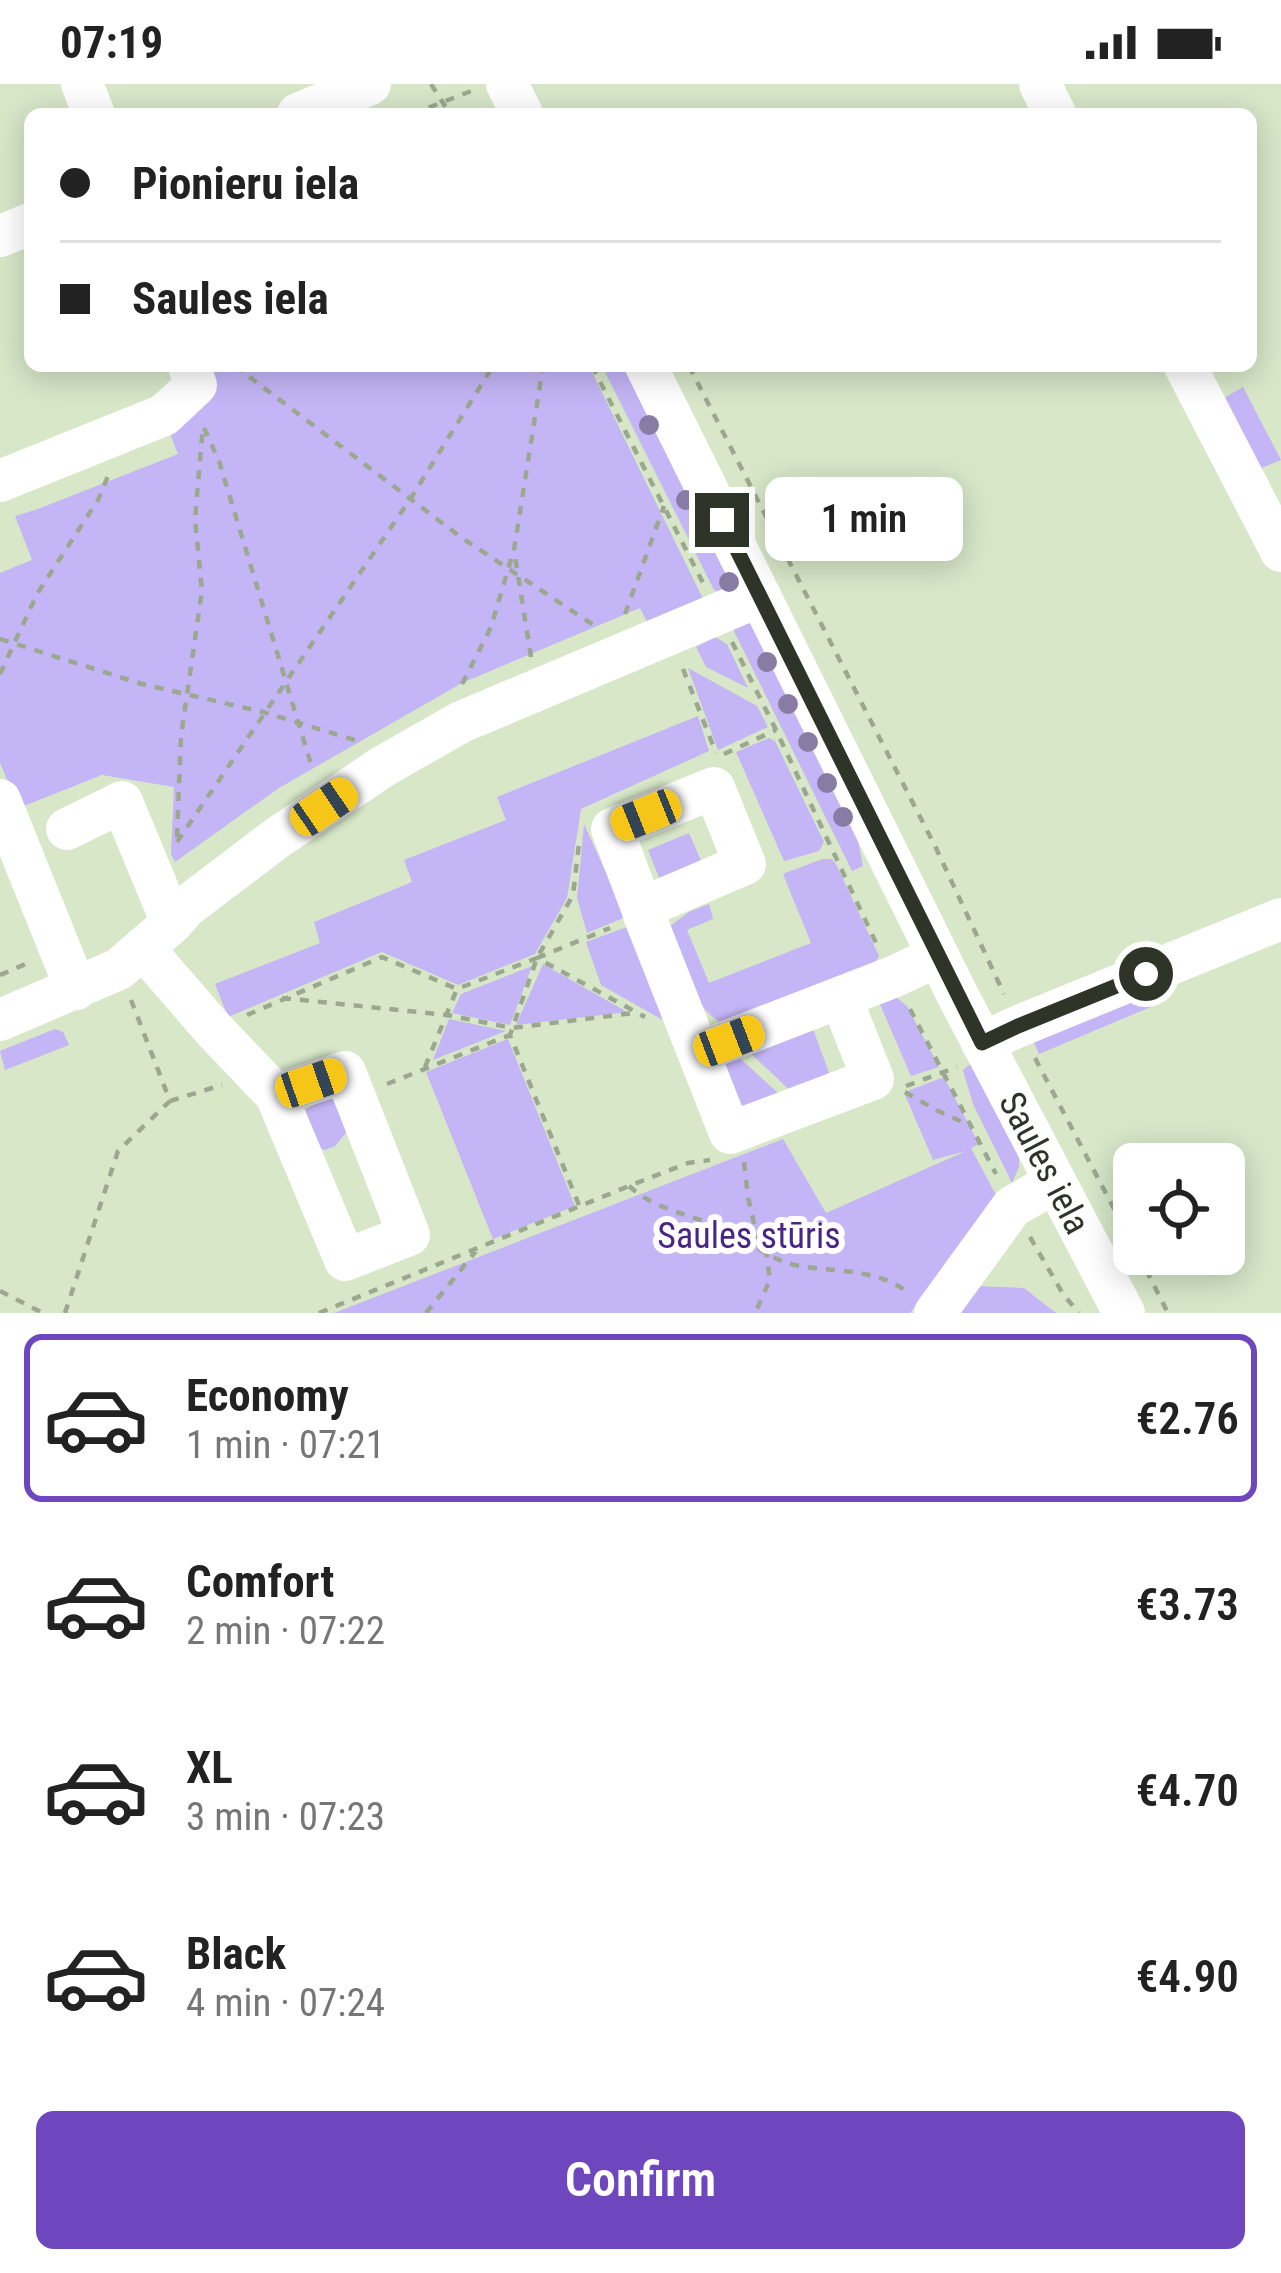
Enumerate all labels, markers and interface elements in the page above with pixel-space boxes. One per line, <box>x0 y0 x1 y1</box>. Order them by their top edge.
text: 07:19 <box>60 16 163 69</box>
text: Pionieru iela <box>132 157 359 210</box>
text: Saules iela <box>132 272 329 325</box>
callout: 1 min <box>764 478 962 562</box>
route end <box>695 493 749 547</box>
text: 1 min <box>821 496 907 542</box>
car <box>284 772 364 842</box>
car <box>606 785 686 845</box>
route start <box>1119 947 1173 1001</box>
car <box>689 1011 769 1071</box>
car <box>271 1054 351 1112</box>
street label: Saules iela <box>990 1085 1099 1241</box>
map controls <box>1113 1143 1245 1275</box>
button: locate <box>1113 1143 1245 1275</box>
park label: Saules stūris <box>657 1215 841 1257</box>
icon: car <box>42 1364 150 1472</box>
text: Economy <box>186 1369 349 1422</box>
text: €2.76 <box>1136 1392 1239 1445</box>
text: 1 min · 07:21 <box>186 1422 385 1468</box>
icon: car <box>42 1550 150 1658</box>
text: Comfort <box>186 1555 334 1608</box>
text: €3.73 <box>1136 1578 1239 1631</box>
text: 2 min · 07:22 <box>186 1608 385 1654</box>
icon: car <box>42 1736 150 1844</box>
text: XL <box>186 1741 233 1794</box>
text: €4.70 <box>1136 1764 1239 1817</box>
text: 3 min · 07:23 <box>186 1794 385 1840</box>
icon: car <box>42 1922 150 2030</box>
text: Black <box>186 1927 286 1980</box>
text: €4.90 <box>1136 1950 1239 2003</box>
text: 4 min · 07:24 <box>186 1980 385 2026</box>
button: Confirm <box>36 2111 1245 2249</box>

